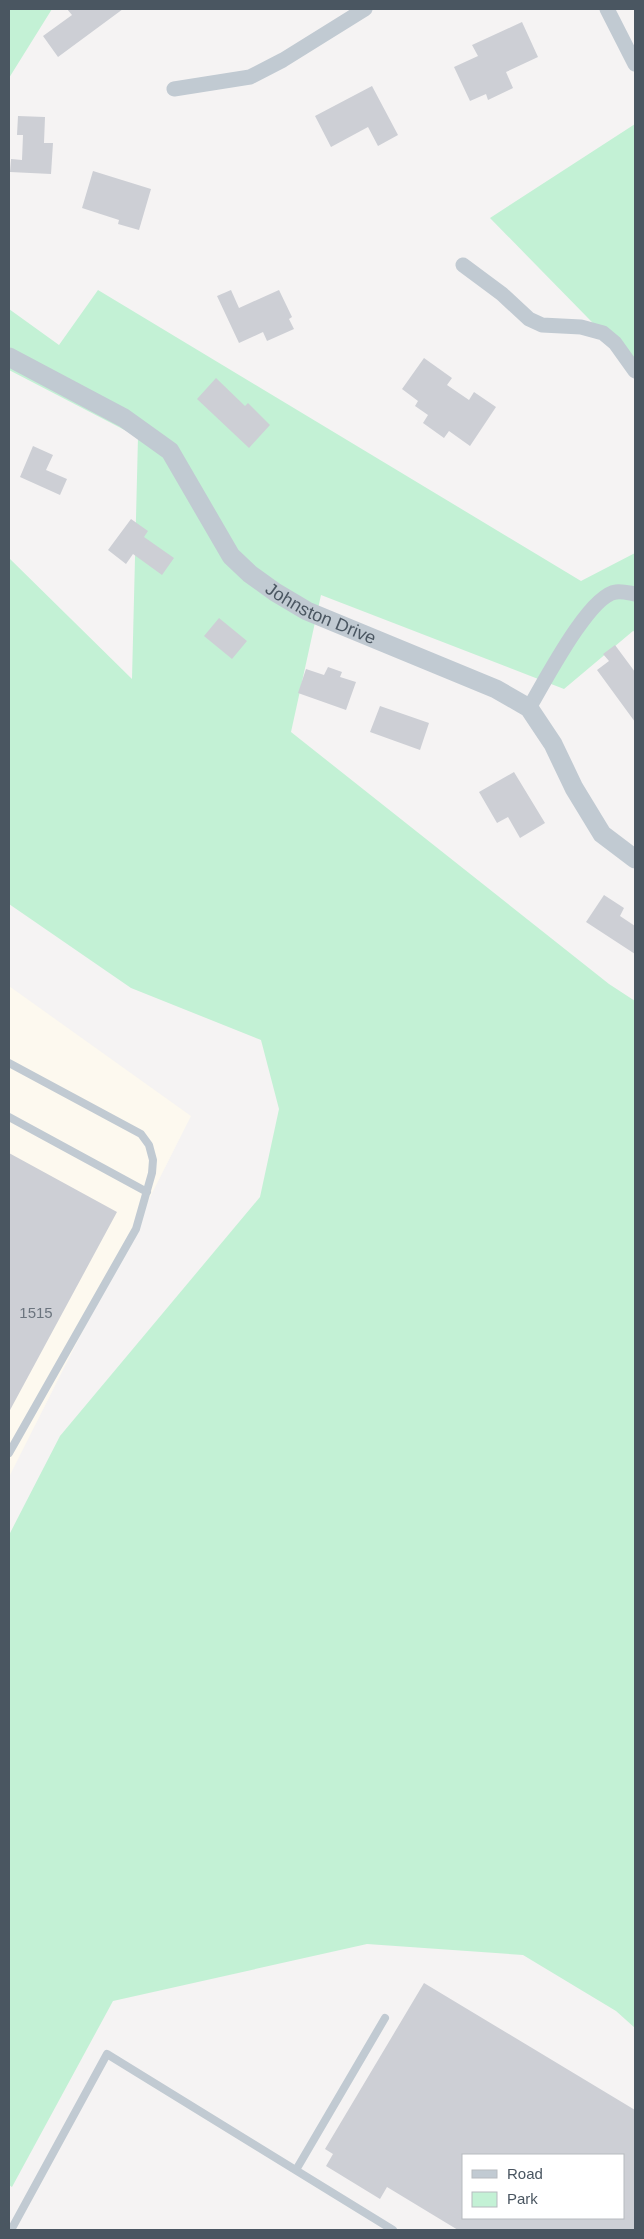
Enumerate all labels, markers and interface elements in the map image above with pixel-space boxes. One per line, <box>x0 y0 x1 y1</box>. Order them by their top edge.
street label: Johnston Drive <box>262 578 379 648</box>
house number: 1515 <box>19 1304 53 1321</box>
legend <box>462 2154 624 2219</box>
text: Road <box>507 2165 543 2182</box>
text: Park <box>507 2190 538 2207</box>

